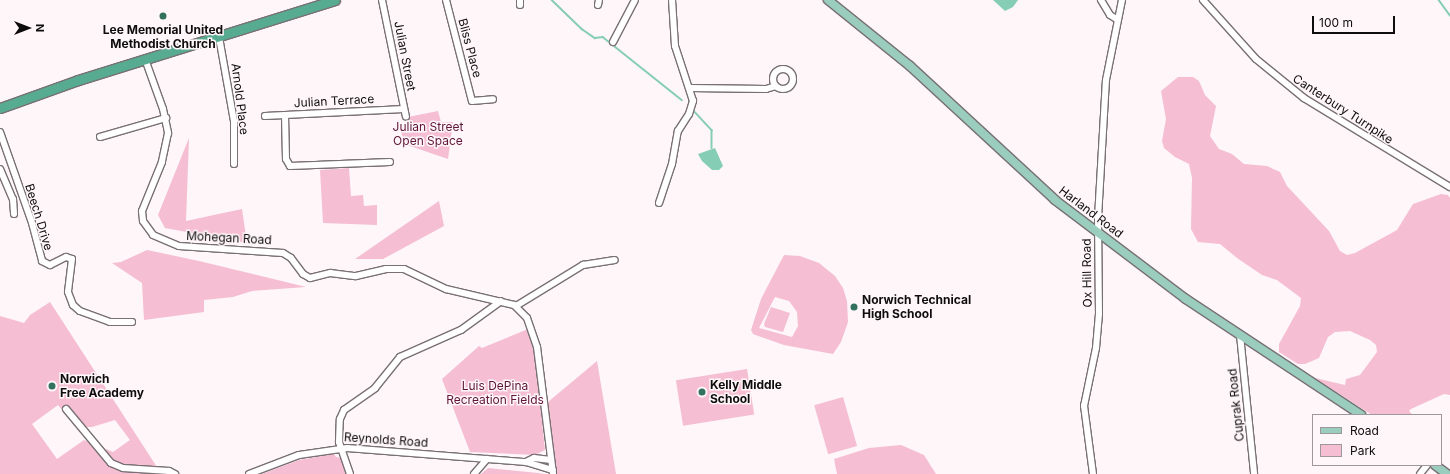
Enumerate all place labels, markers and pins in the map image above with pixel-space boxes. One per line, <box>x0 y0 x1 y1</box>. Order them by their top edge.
marker: Lee Memorial United Methodist Church <box>158 11 168 21</box>
place label: Lee Memorial United Methodist Church <box>103 23 223 51</box>
place label: Norwich Technical High School <box>862 293 971 321</box>
marker: Norwich Technical High School <box>849 302 859 312</box>
place label: Norwich Free Academy <box>60 372 144 400</box>
place label: Kelly Middle School <box>710 378 782 406</box>
marker: Norwich Free Academy <box>47 381 57 391</box>
marker: Kelly Middle School <box>697 387 707 397</box>

